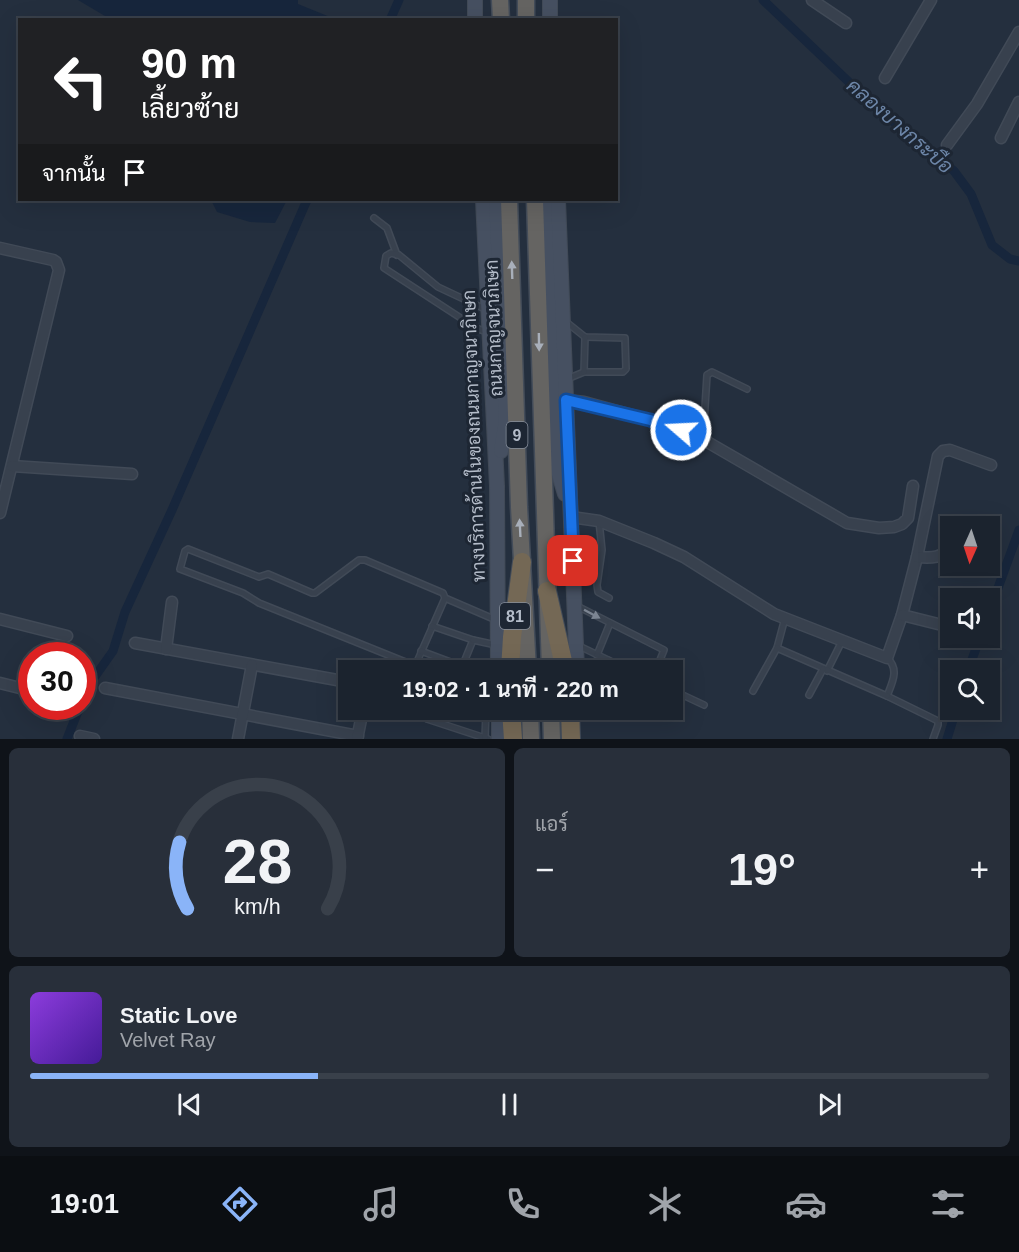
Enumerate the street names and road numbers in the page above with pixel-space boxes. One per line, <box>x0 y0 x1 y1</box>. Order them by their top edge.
street label: ถนนกาญจนาภิเษก <box>481 259 507 397</box>
street label: ทางบริการด้านในของถนนกาญจนาภิเษก <box>456 290 490 582</box>
road number: 9 <box>506 422 528 448</box>
road number: 81 <box>500 603 530 629</box>

